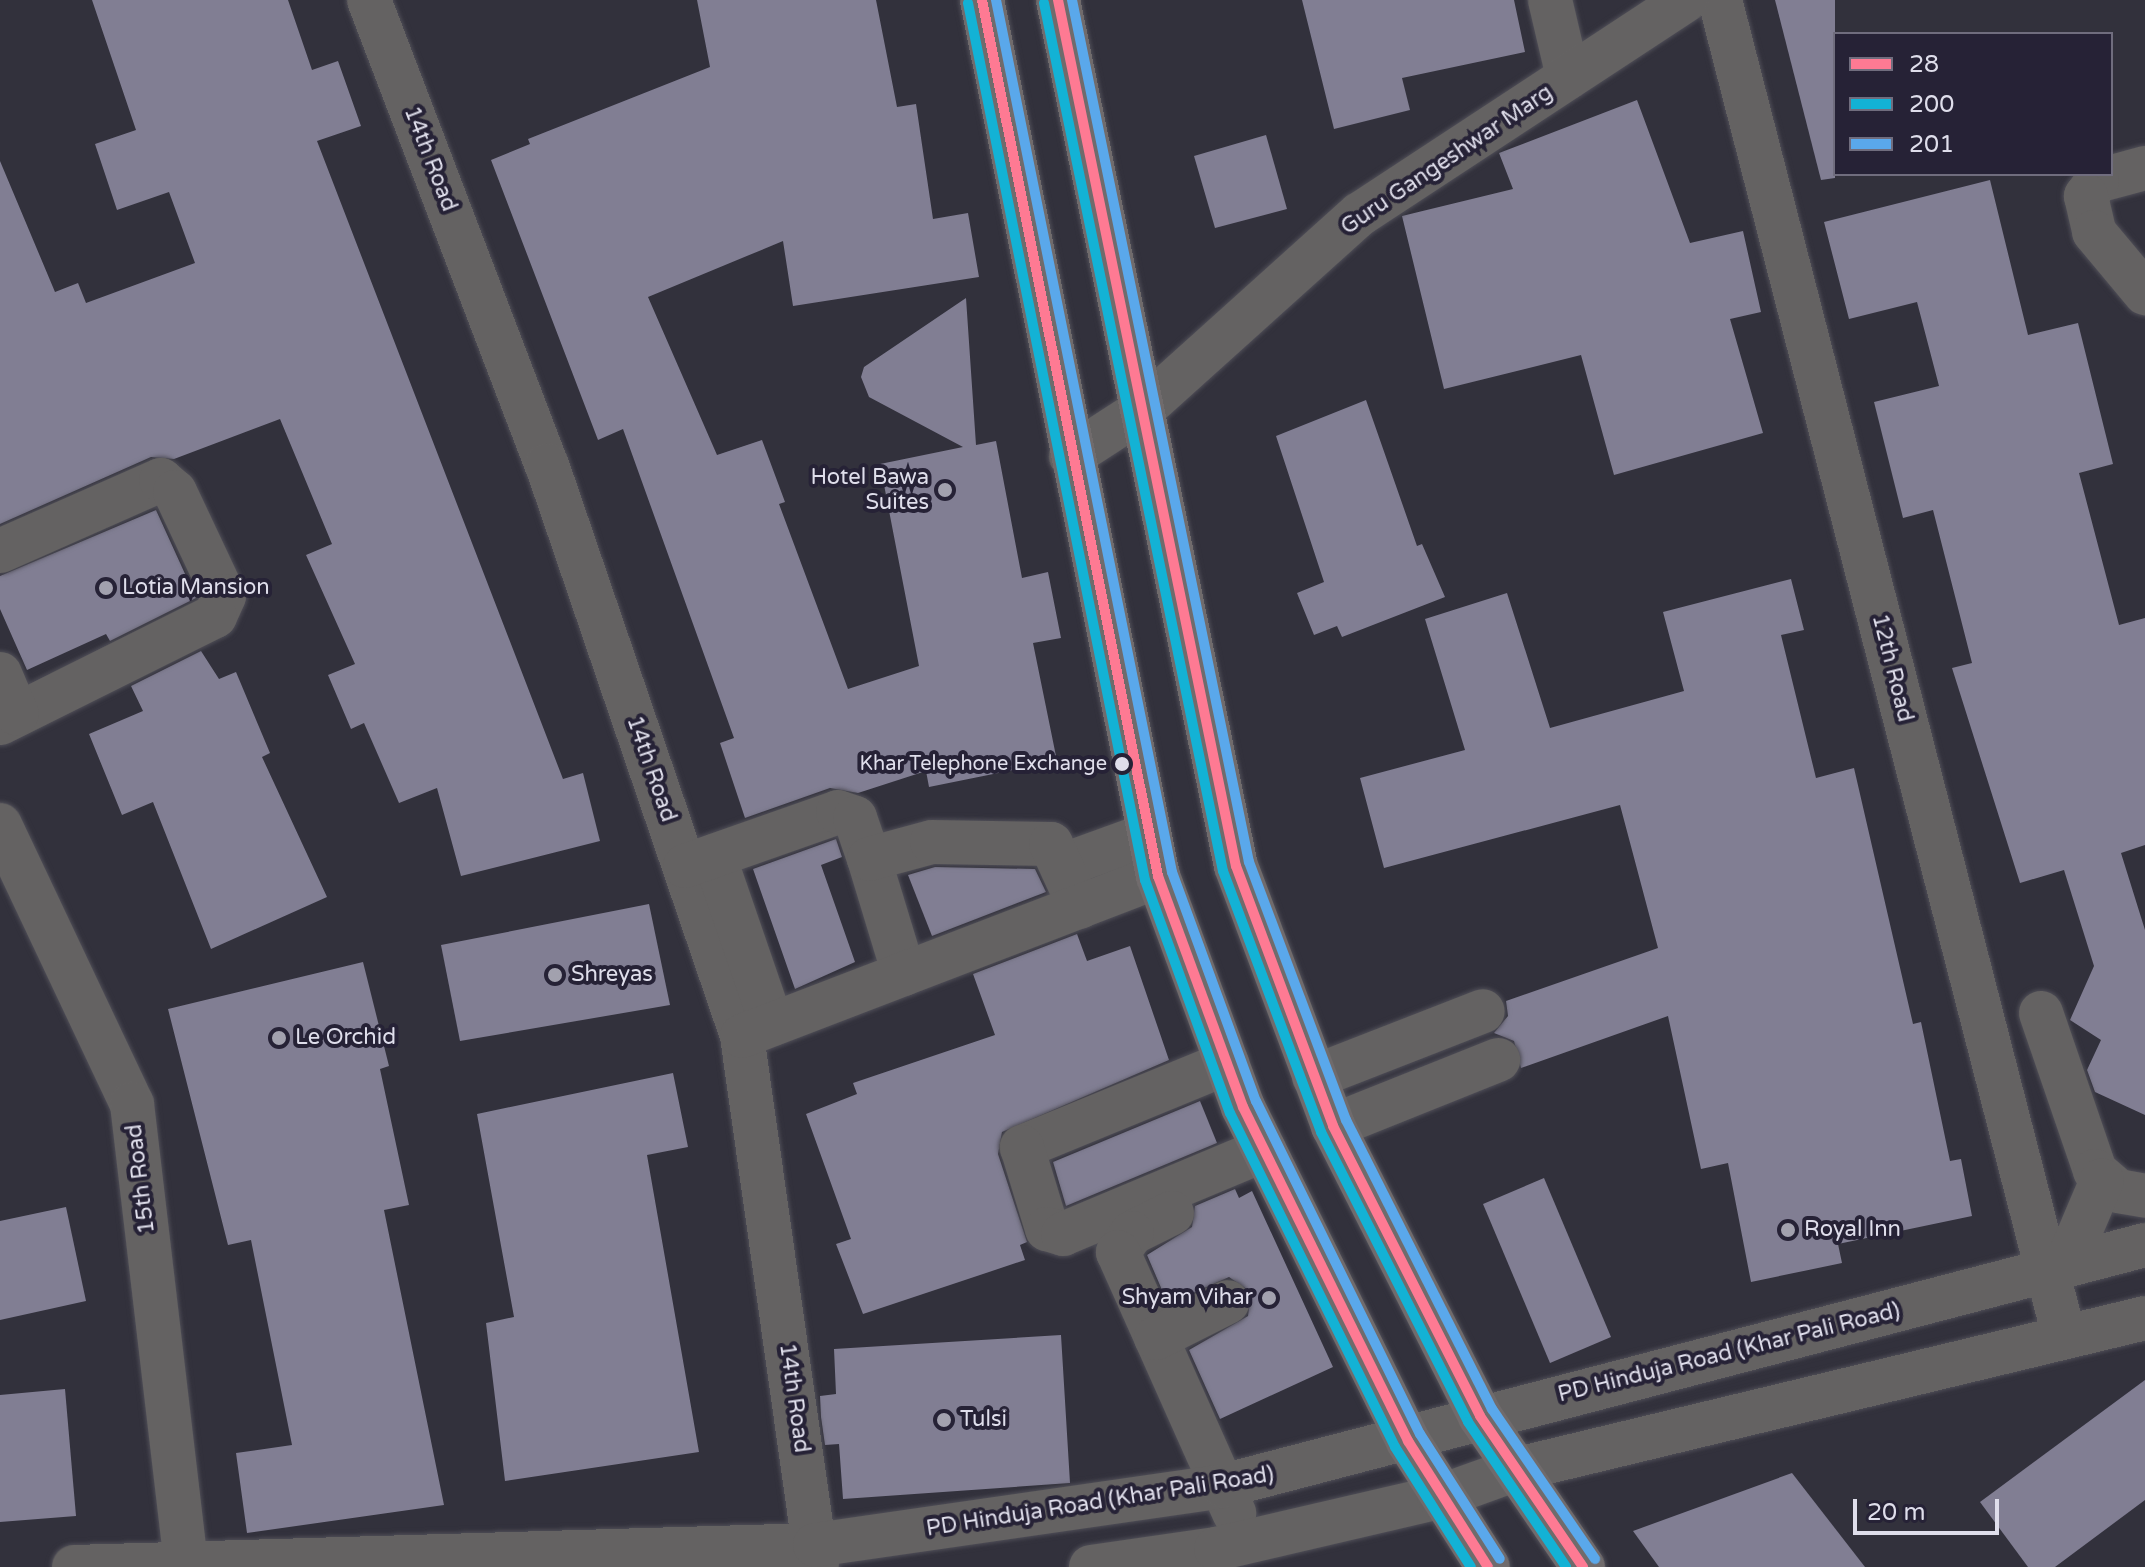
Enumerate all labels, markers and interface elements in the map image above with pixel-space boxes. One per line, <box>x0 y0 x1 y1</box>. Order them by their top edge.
legend <box>1833 32 2113 176</box>
text: 28 <box>1909 50 1939 79</box>
street label: Guru Gangeshwar Marg <box>1336 79 1558 241</box>
text: 200 <box>1909 90 1954 119</box>
street label: 14th Road <box>398 103 462 215</box>
text: 201 <box>1909 130 1954 159</box>
place label: Hotel Bawa Suites <box>810 464 929 516</box>
marker: Hotel Bawa Suites <box>936 481 954 499</box>
place label: Lotia Mansion <box>122 575 270 601</box>
marker: Lotia Mansion <box>97 579 115 597</box>
street label: 12th Road <box>1866 611 1918 725</box>
street label: 14th Road <box>621 712 681 826</box>
place label: Khar Telephone Exchange <box>860 752 1107 776</box>
marker: Khar Telephone Exchange <box>1114 756 1130 772</box>
place label: Shreyas <box>571 962 653 988</box>
marker: Shreyas <box>546 966 564 984</box>
place label: Le Orchid <box>295 1025 396 1051</box>
marker: Le Orchid <box>270 1029 288 1047</box>
street label: 15th Road <box>121 1123 161 1235</box>
place label: Royal Inn <box>1804 1217 1901 1243</box>
marker: Royal Inn <box>1779 1221 1797 1239</box>
place label: Shyam Vihar <box>1122 1285 1253 1311</box>
marker: Shyam Vihar <box>1260 1289 1278 1307</box>
street label: PD Hinduja Road (Khar Pali Road) <box>1555 1298 1903 1408</box>
street label: 14th Road <box>773 1341 815 1455</box>
place label: Tulsi <box>960 1407 1007 1433</box>
marker: Tulsi <box>935 1411 953 1429</box>
street label: PD Hinduja Road (Khar Pali Road) <box>924 1461 1276 1543</box>
scale bar <box>1857 1483 2003 1533</box>
text: 20 m <box>1867 1498 1925 1527</box>

